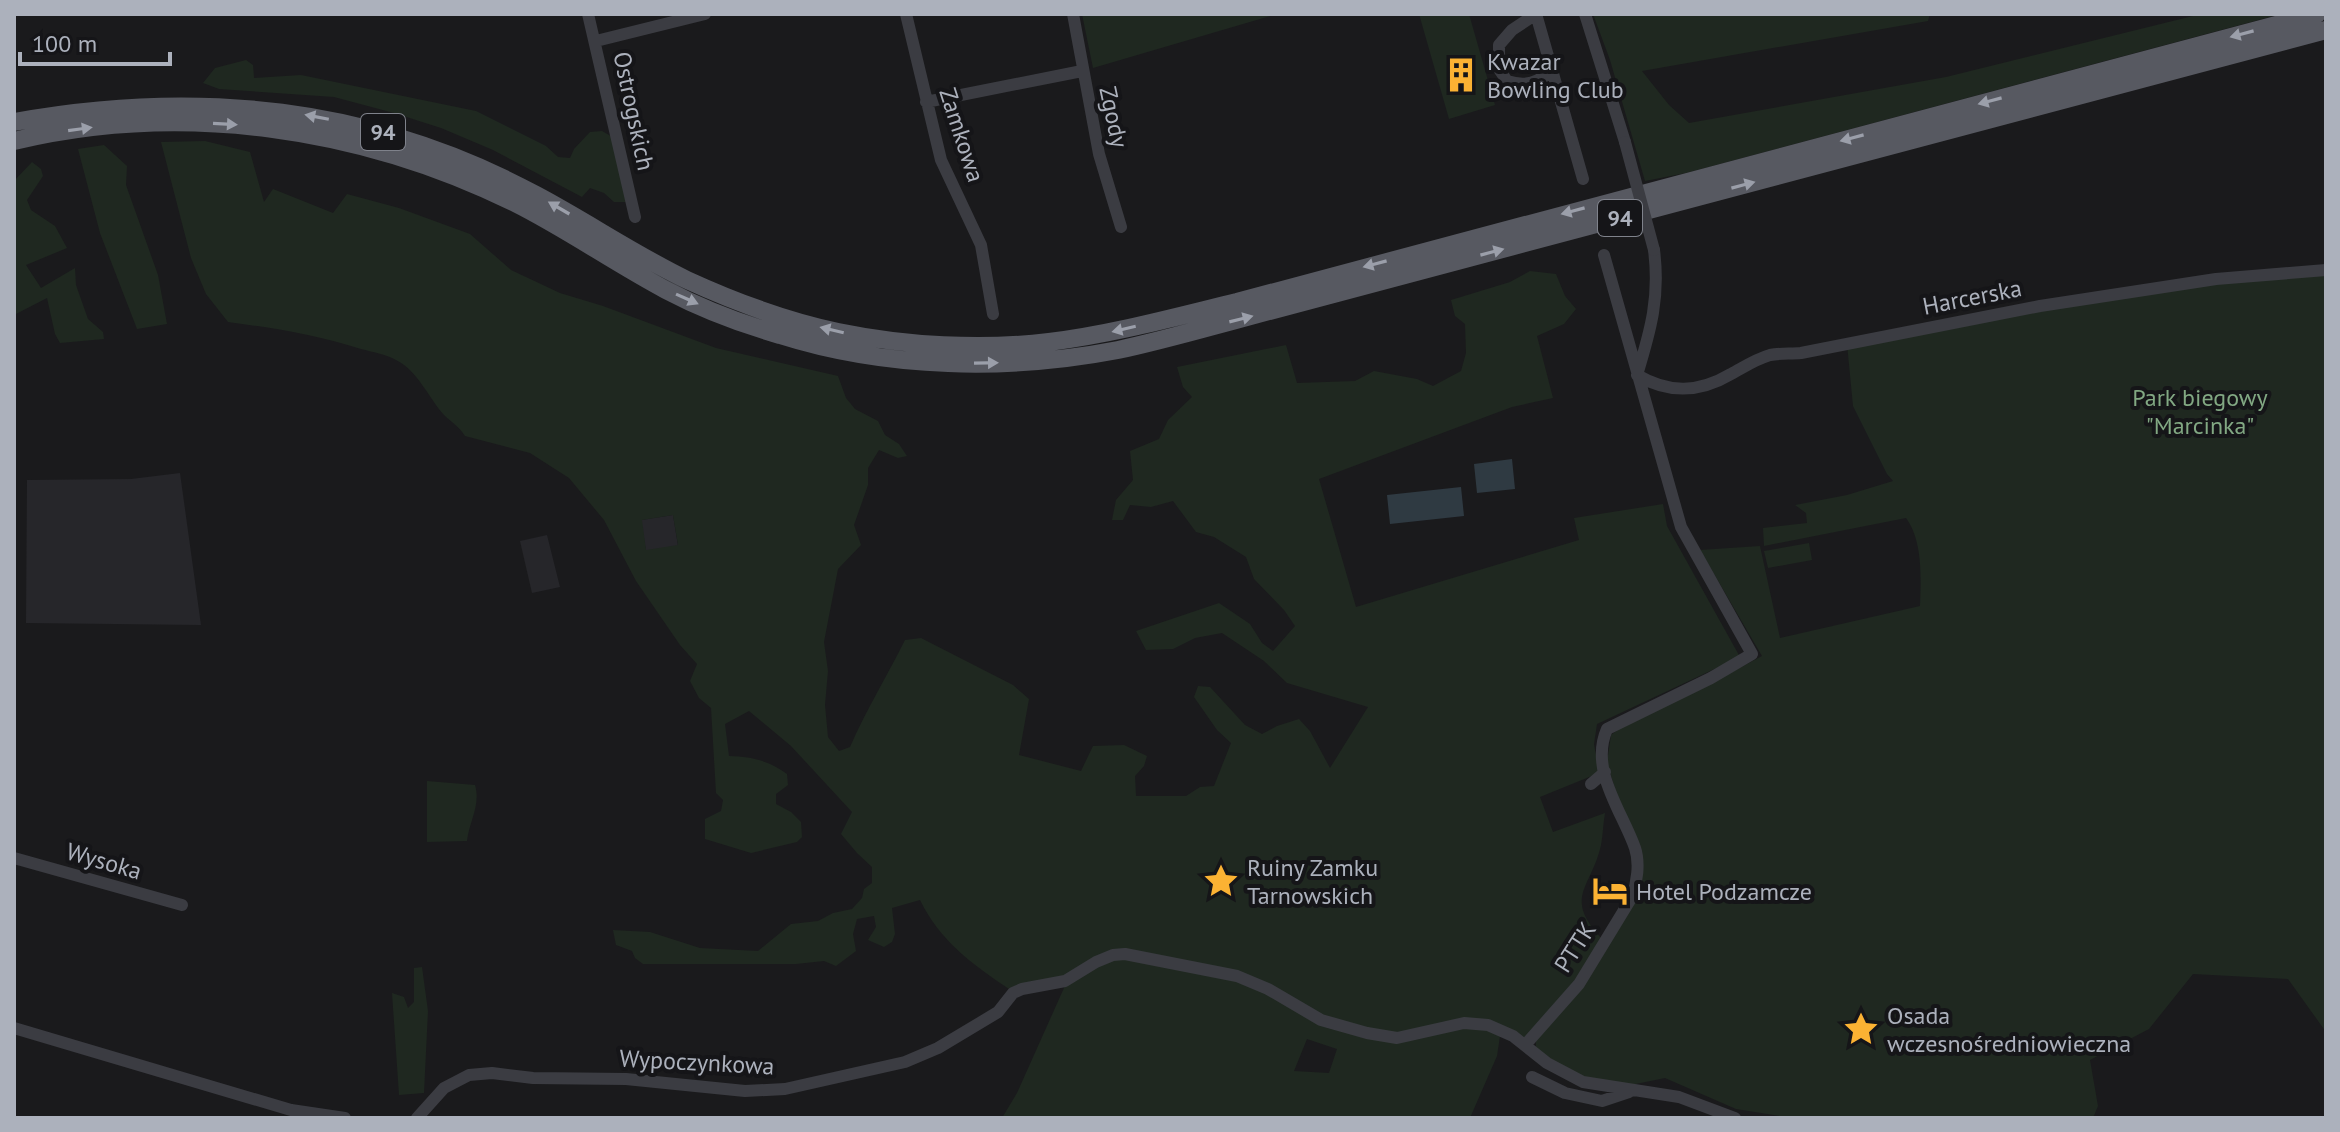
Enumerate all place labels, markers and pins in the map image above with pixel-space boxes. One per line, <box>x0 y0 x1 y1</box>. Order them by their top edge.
place label: Kwazar Bowling Club <box>1487 46 1624 105</box>
building icon: Kwazar Bowling Club <box>1442 56 1480 94</box>
place label: Ruiny Zamku Tarnowskich <box>1247 852 1378 911</box>
place icon: Ruiny Zamku Tarnowskich <box>1202 862 1240 900</box>
hotel icon: Hotel Podzamcze <box>1591 872 1629 910</box>
place label: Hotel Podzamcze <box>1636 876 1812 907</box>
place label: Osada wczesnośredniowieczna <box>1887 1000 2131 1059</box>
place icon: Osada wczesnośredniowieczna <box>1842 1010 1880 1048</box>

